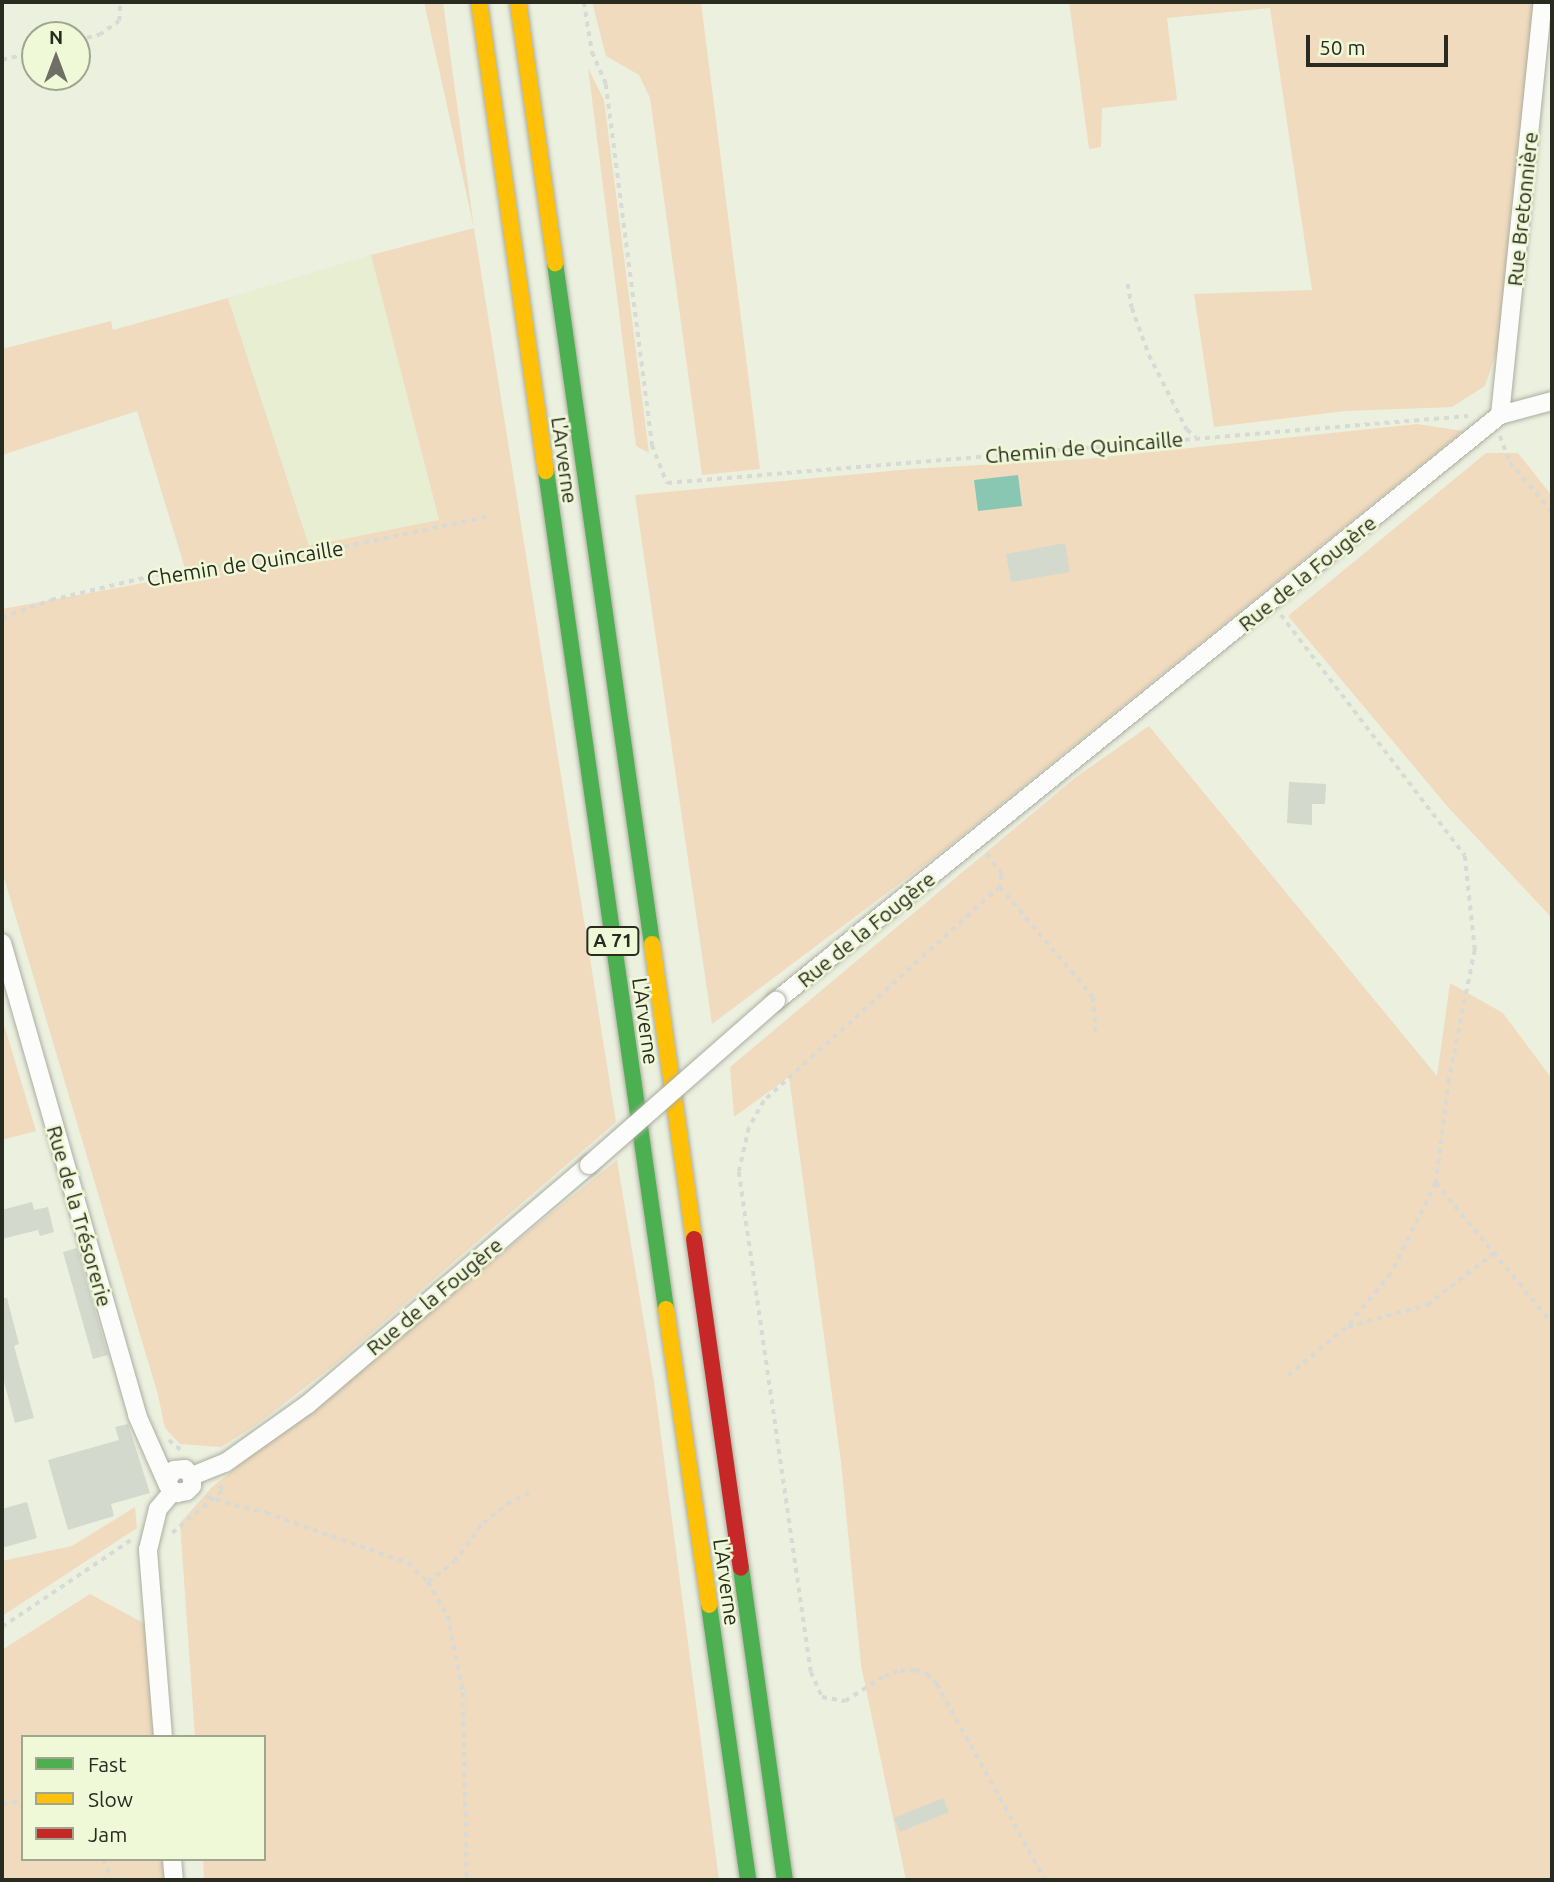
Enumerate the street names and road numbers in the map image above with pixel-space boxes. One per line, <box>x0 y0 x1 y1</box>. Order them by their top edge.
street label: Rue Bretonnière <box>1501 131 1543 287</box>
street label: L'Arverne <box>546 415 584 505</box>
street label: Chemin de Quincaille <box>984 426 1184 468</box>
street label: Rue de la Fougère <box>1233 510 1381 636</box>
street label: Chemin de Quincaille <box>145 535 345 591</box>
street label: Rue de la Fougère <box>792 866 940 992</box>
road number: A 71 <box>585 925 641 956</box>
street label: L'Arverne <box>627 976 665 1066</box>
street label: Rue de la Trésorerie <box>42 1122 118 1310</box>
street label: Rue de la Fougère <box>361 1232 507 1360</box>
street label: L'Arverne <box>708 1537 746 1627</box>

